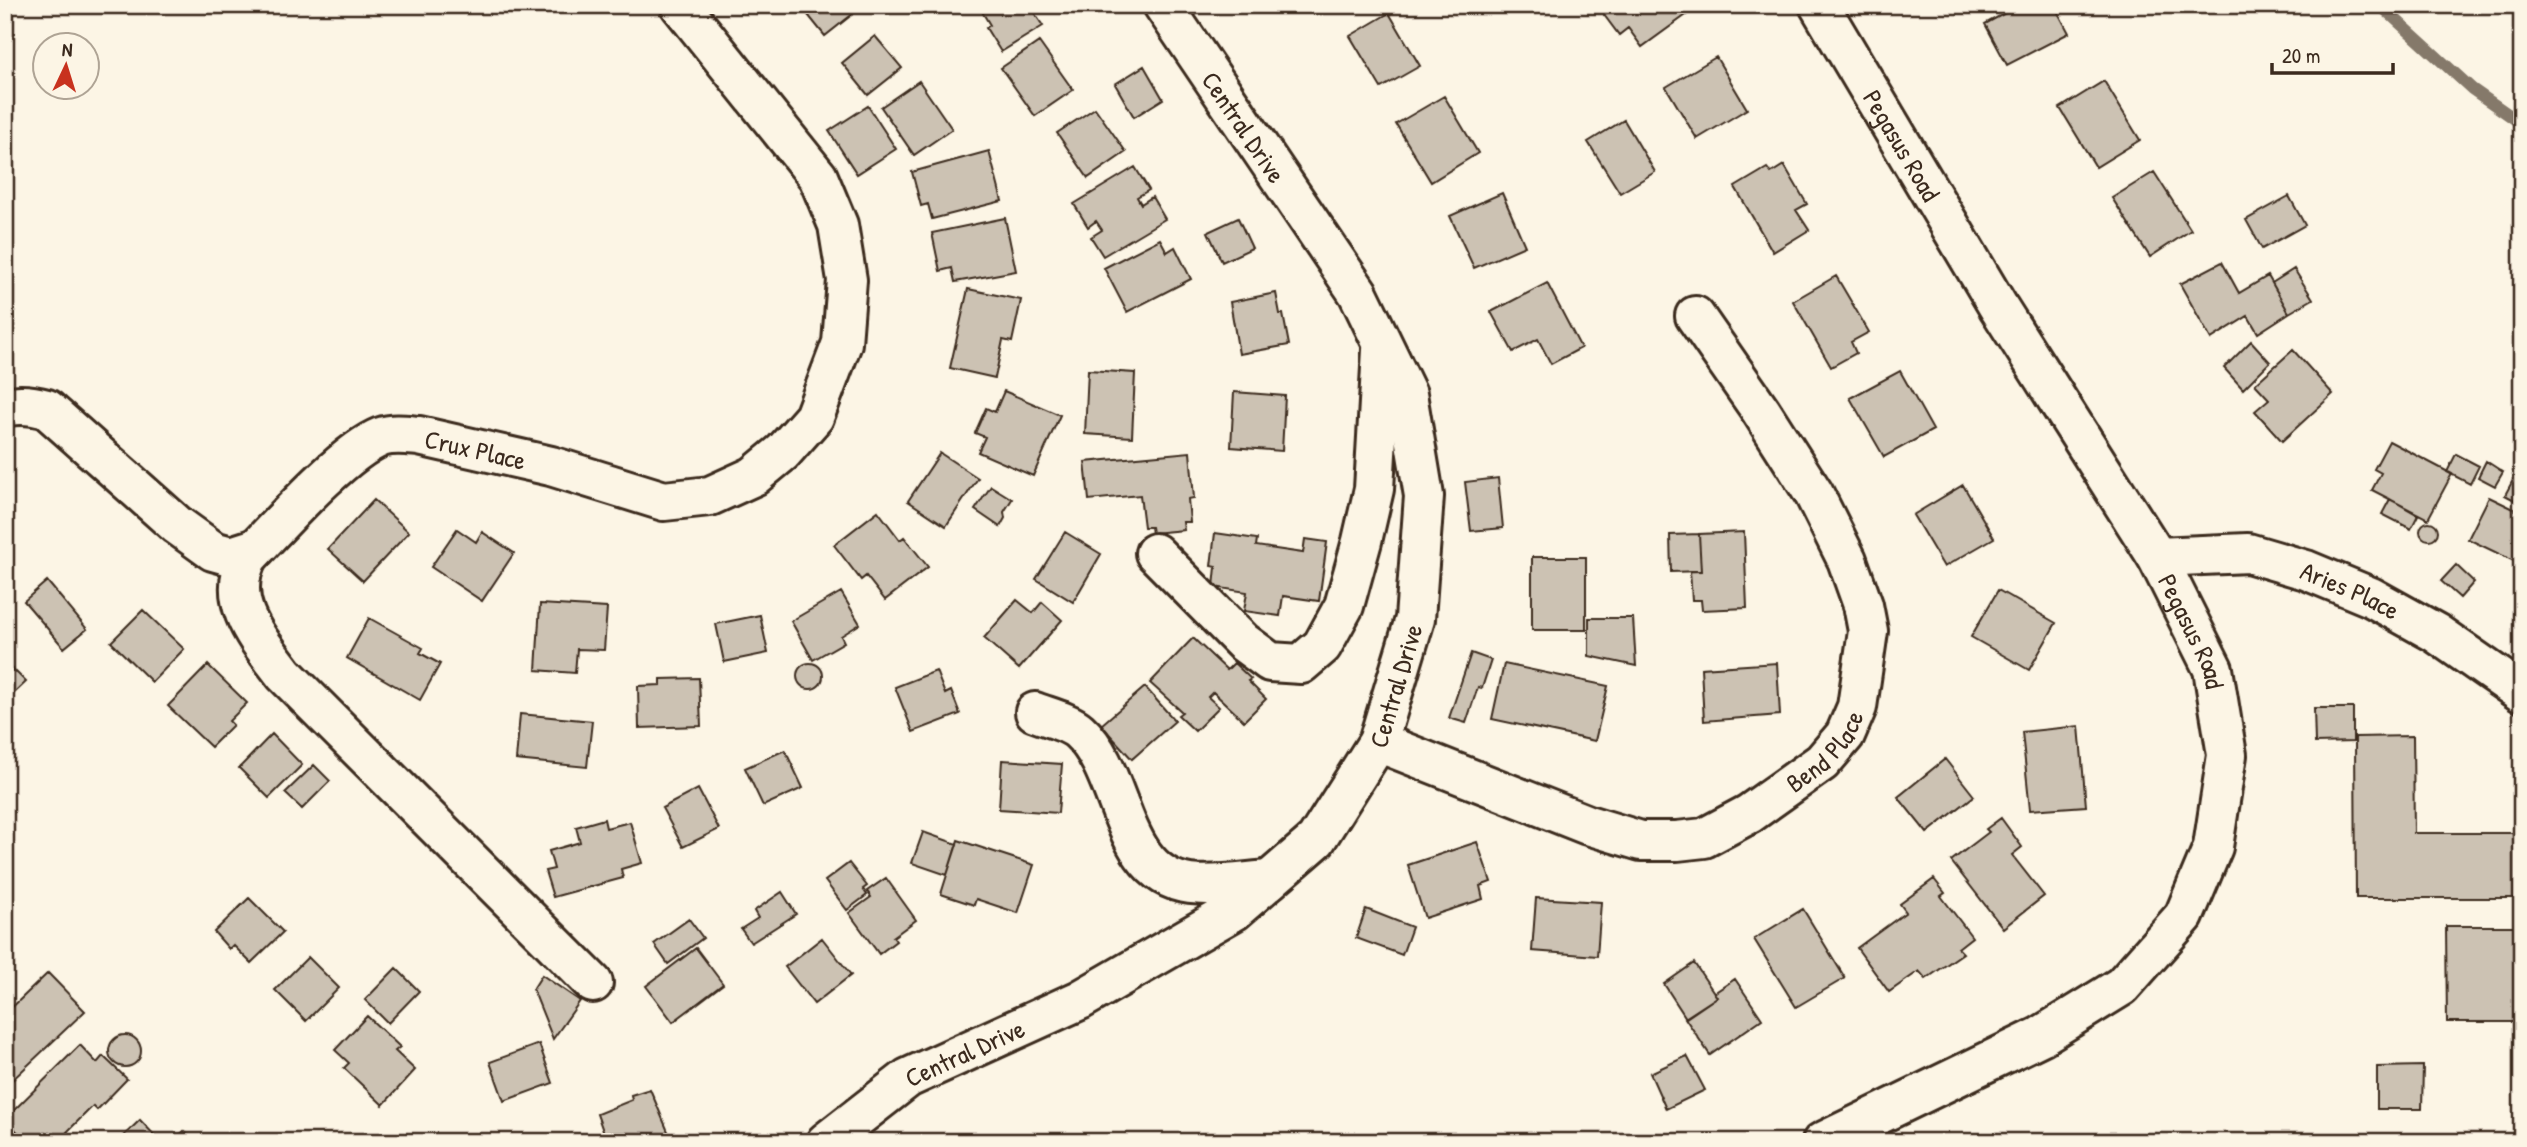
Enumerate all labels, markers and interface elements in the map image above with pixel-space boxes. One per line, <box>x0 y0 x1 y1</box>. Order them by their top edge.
north arrow <box>32 32 102 102</box>
scale bar <box>2272 32 2392 76</box>
text: N <box>61 36 73 62</box>
text: 20 m <box>2282 41 2320 70</box>
street label: Central Drive <box>1194 64 1294 190</box>
street label: Pegasus Road <box>1856 83 1949 207</box>
street label: Crux Place <box>422 420 529 477</box>
street label: Aries Place <box>2296 552 2406 627</box>
street label: Pegasus Road <box>2151 568 2233 691</box>
street label: Central Drive <box>1360 620 1430 752</box>
street label: Bend Place <box>1779 705 1871 800</box>
street label: Central Drive <box>899 1010 1030 1095</box>

